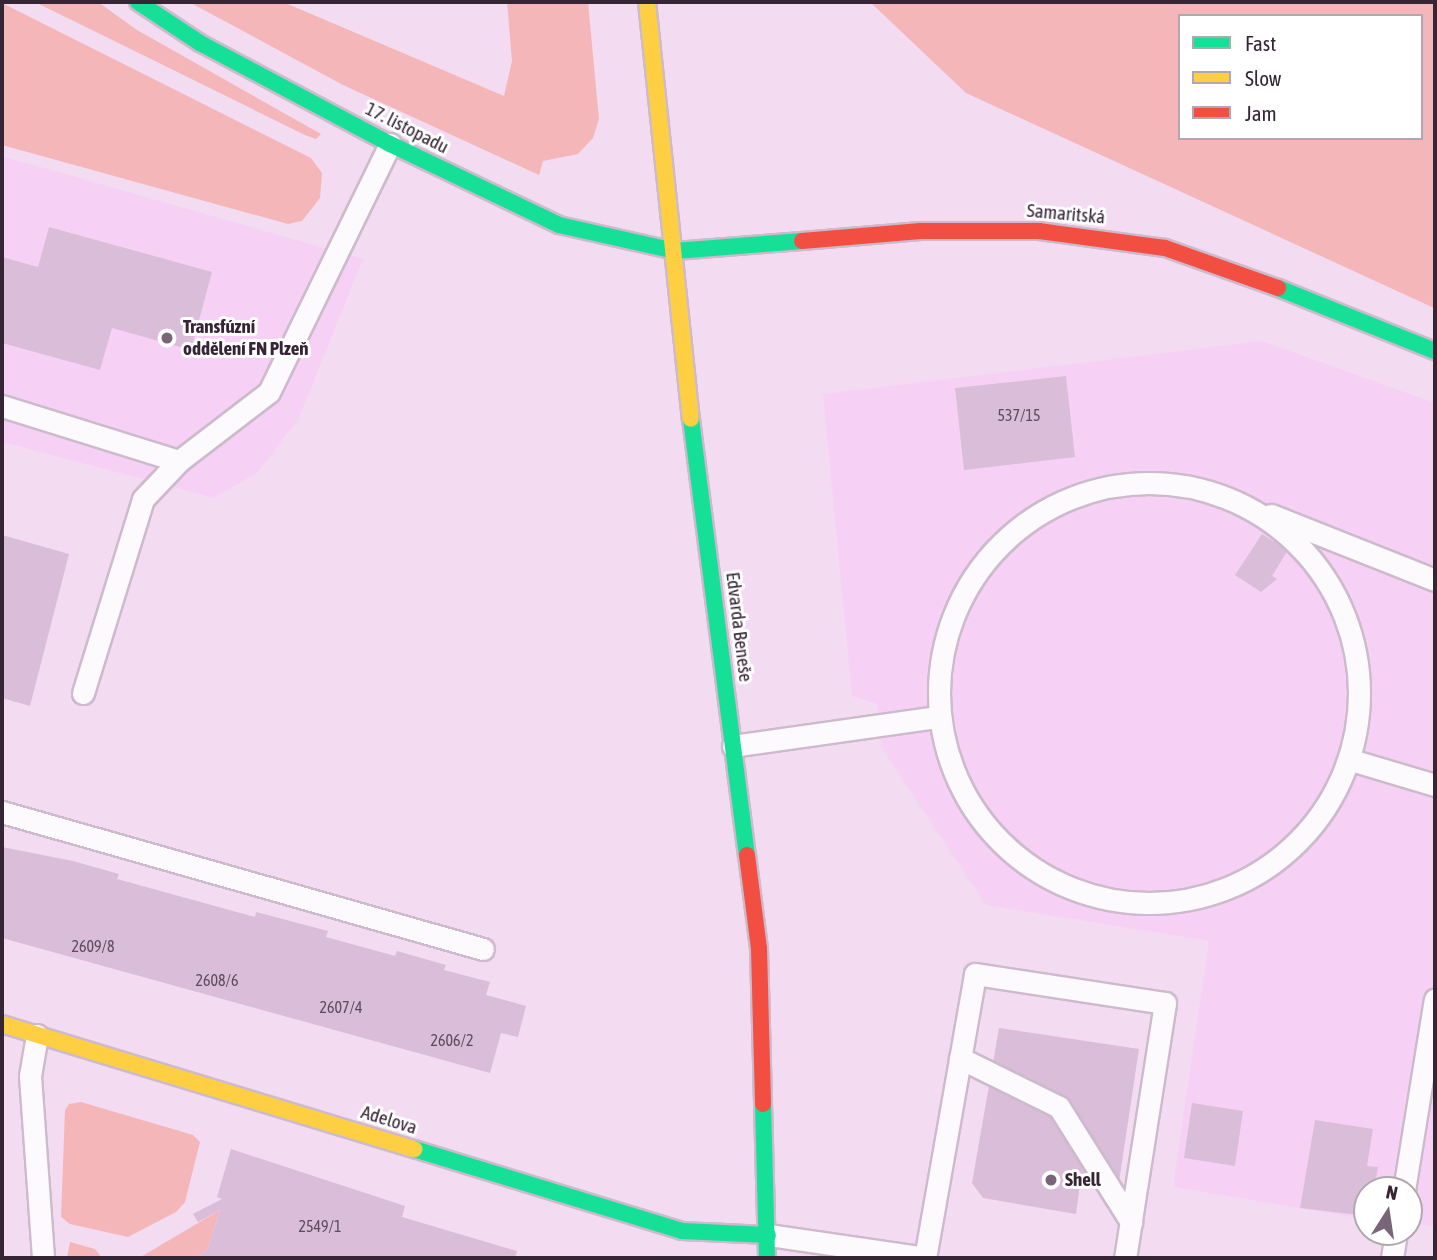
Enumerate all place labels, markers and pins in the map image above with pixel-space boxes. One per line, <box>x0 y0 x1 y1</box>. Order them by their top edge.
place label: Transfúzní oddělení FN Plzeň <box>183 316 309 360</box>
marker: Transfúzní oddělení FN Plzeň <box>157 328 177 348</box>
place label: Shell <box>1065 1169 1101 1191</box>
marker: Shell <box>1043 1172 1059 1188</box>

